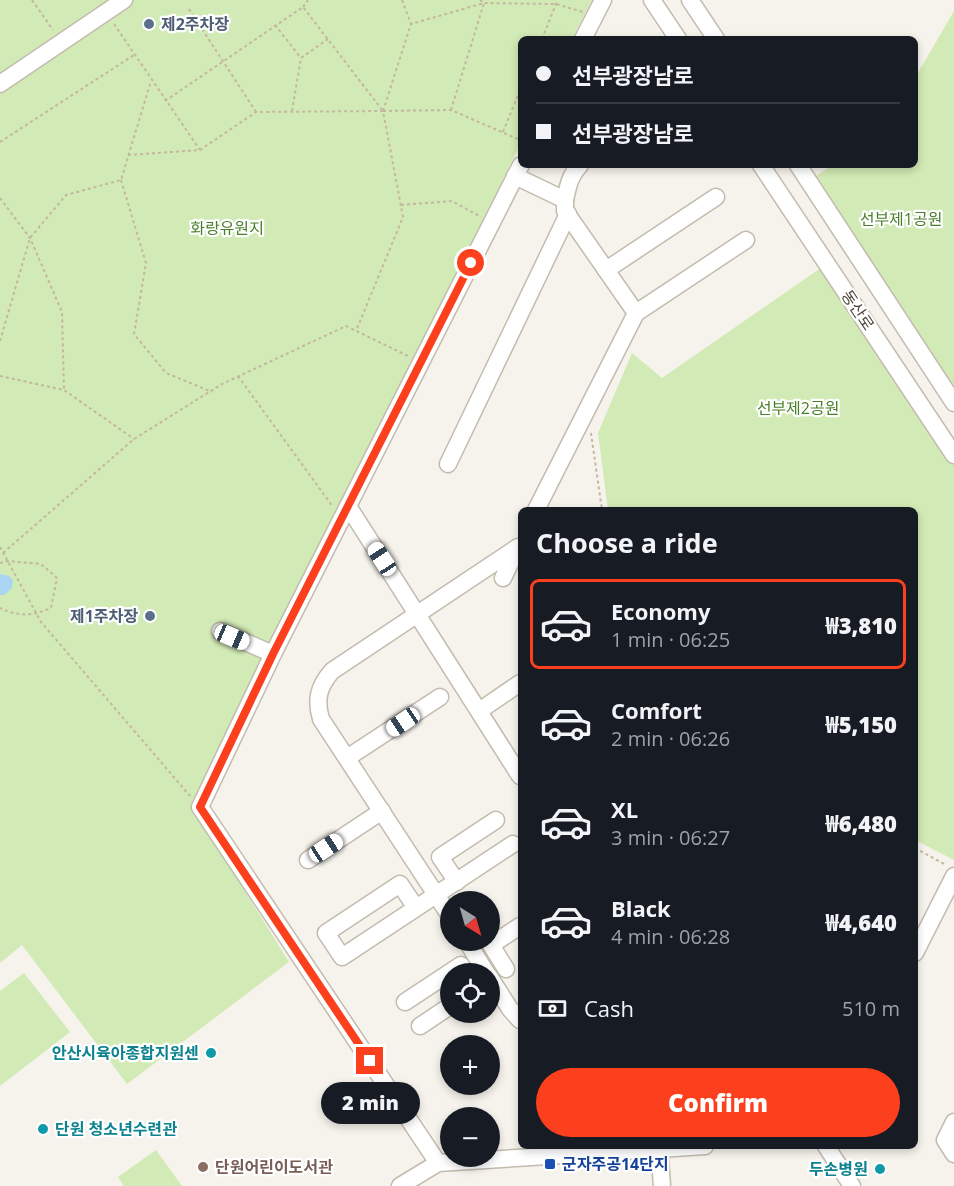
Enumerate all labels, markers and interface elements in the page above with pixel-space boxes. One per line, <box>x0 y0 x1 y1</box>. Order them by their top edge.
place label: 제2주차장 <box>161 13 229 35</box>
marker: 제2주차장 <box>142 17 156 31</box>
text: 선부광장남로 <box>572 60 693 90</box>
text: 선부광장남로 <box>572 118 693 148</box>
park label: 선부제1공원 <box>860 208 942 230</box>
park label: 화랑유원지 <box>190 217 264 239</box>
route start <box>457 249 484 276</box>
street label: 동산로 <box>837 286 880 335</box>
park label: 선부제2공원 <box>757 397 839 419</box>
text: Choose a ride <box>536 524 718 561</box>
car <box>365 539 399 579</box>
text: Economy <box>611 596 710 626</box>
icon: car <box>539 597 593 651</box>
place label: 제1주차장 <box>70 605 138 627</box>
marker: 제1주차장 <box>143 609 157 623</box>
text: ₩3,810 <box>825 610 897 640</box>
car <box>212 622 252 652</box>
text: 1 min · 06:25 <box>611 626 730 653</box>
text: Comfort <box>611 695 702 725</box>
icon: car <box>539 696 593 750</box>
car <box>383 704 423 740</box>
text: ₩5,150 <box>825 709 897 739</box>
text: 2 min · 06:26 <box>611 725 730 752</box>
text: XL <box>611 794 638 824</box>
icon: car <box>539 795 593 849</box>
text: ₩6,480 <box>825 808 897 838</box>
text: 3 min · 06:27 <box>611 824 730 851</box>
car <box>306 831 346 865</box>
north arrow <box>440 891 500 951</box>
map controls <box>440 891 500 1167</box>
text: Black <box>611 893 671 923</box>
icon: car <box>539 894 593 948</box>
text: ₩4,640 <box>825 907 897 937</box>
text: 4 min · 06:28 <box>611 923 730 950</box>
button: locate <box>440 963 500 1023</box>
icon: cash <box>536 992 569 1025</box>
text: Cash <box>584 993 634 1023</box>
text: 510 m <box>842 995 900 1022</box>
button: + <box>440 1035 500 1095</box>
place label: 안산시육아종합지원센 <box>52 1042 199 1064</box>
marker: 안산시육아종합지원센 <box>204 1046 218 1060</box>
route end <box>356 1047 383 1074</box>
button: Confirm <box>536 1068 900 1137</box>
callout: 2 min <box>320 1082 419 1124</box>
text: 2 min <box>342 1089 399 1116</box>
button: − <box>440 1107 500 1167</box>
place label: 단원 청소년수련관 <box>55 1118 177 1140</box>
marker: 단원 청소년수련관 <box>36 1122 50 1136</box>
place label: 군자주공14단지 <box>562 1153 669 1175</box>
place label: 단원어린이도서관 <box>215 1156 333 1178</box>
marker: 군자주공14단지 <box>543 1157 557 1171</box>
place label: 두손병원 <box>809 1158 868 1180</box>
marker: 단원어린이도서관 <box>196 1160 210 1174</box>
marker: 두손병원 <box>873 1162 887 1176</box>

